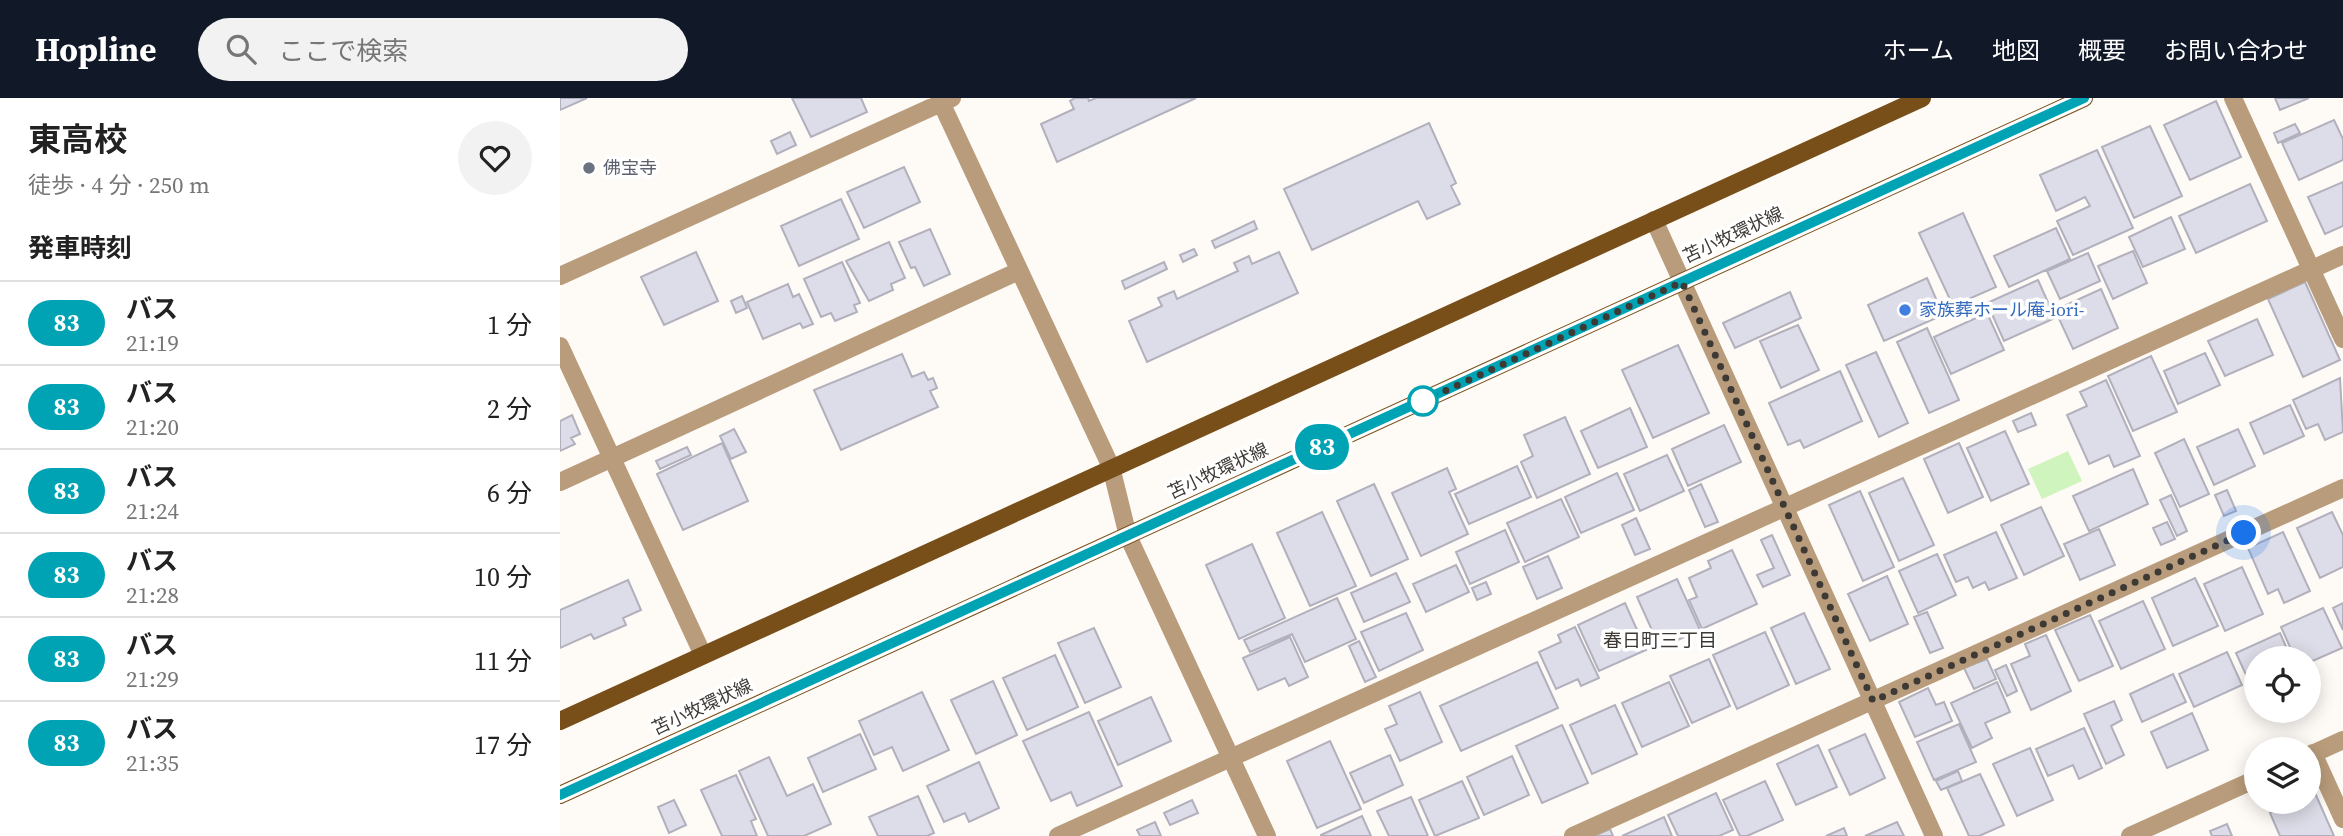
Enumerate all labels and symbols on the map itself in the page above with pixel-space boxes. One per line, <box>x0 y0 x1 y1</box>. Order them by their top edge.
place label: 佛宝寺 <box>603 155 657 180</box>
marker: 佛宝寺 <box>581 160 597 176</box>
street label: 苫小牧環状線 <box>1679 200 1787 269</box>
place label: 家族葬ホール庵-iori- <box>1919 297 2084 322</box>
marker: 家族葬ホール庵-iori- <box>1897 302 1913 318</box>
unlabelled marker <box>1408 386 1438 416</box>
line badge: 83 <box>1290 424 1354 470</box>
street label: 苫小牧環状線 <box>1164 436 1272 505</box>
your location <box>2226 515 2261 550</box>
district label: 春日町三丁目 <box>1603 627 1717 653</box>
street label: 苫小牧環状線 <box>648 672 756 741</box>

